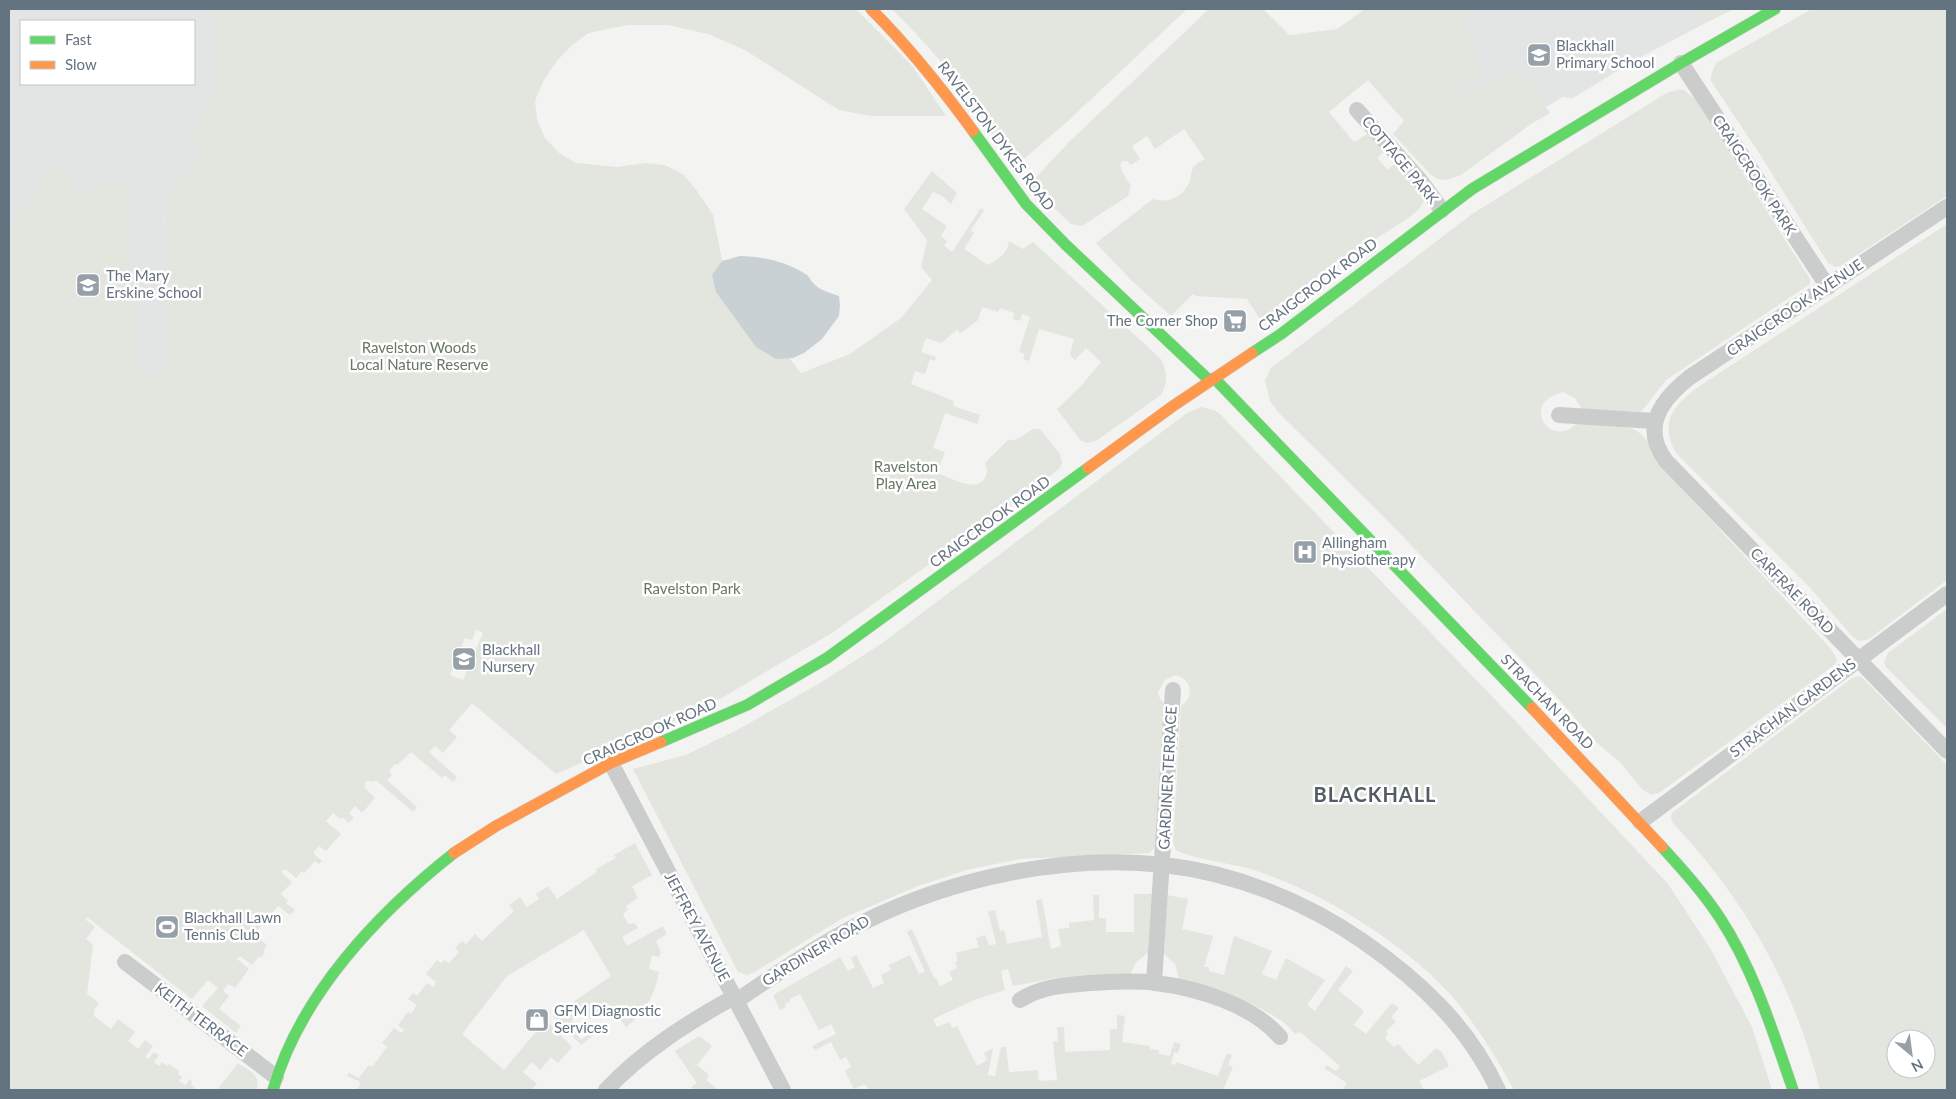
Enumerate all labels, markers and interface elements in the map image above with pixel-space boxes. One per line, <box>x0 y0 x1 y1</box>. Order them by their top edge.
legend <box>20 20 195 85</box>
text: Fast <box>65 30 92 48</box>
place label: Blackhall Primary School <box>1556 36 1655 71</box>
school or university icon: Blackhall Primary School <box>1526 42 1552 68</box>
text: Slow <box>65 55 97 73</box>
street label: RAVELSTON DYKES ROAD <box>935 57 1059 214</box>
street label: CRAIGCROOK PARK <box>1709 111 1800 238</box>
street label: COTTAGE PARK <box>1359 112 1443 207</box>
street label: CRAIGCROOK ROAD <box>1254 234 1380 335</box>
street label: CRAIGCROOK AVENUE <box>1723 255 1866 360</box>
place label: The Mary Erskine School <box>106 266 202 301</box>
school or university icon: The Mary Erskine School <box>75 272 101 298</box>
supermarket icon: The Corner Shop <box>1222 308 1248 334</box>
place label: The Corner Shop <box>1107 311 1218 329</box>
park label: Ravelston Woods Local Nature Reserve <box>349 338 489 373</box>
park label: Ravelston Play Area <box>874 457 938 492</box>
street label: CRAIGCROOK ROAD <box>926 471 1053 571</box>
place label: Allingham Physiotherapy <box>1322 533 1416 568</box>
hospital icon: Allingham Physiotherapy <box>1292 539 1318 565</box>
street label: CARFRAE ROAD <box>1747 544 1838 637</box>
park label: Ravelston Park <box>643 579 741 597</box>
place label: Blackhall Nursery <box>482 640 540 675</box>
school or university icon: Blackhall Nursery <box>451 646 477 672</box>
street label: STRACHAN ROAD <box>1498 650 1598 753</box>
street label: STRACHAN GARDENS <box>1726 654 1859 761</box>
street label: CRAIGCROOK ROAD <box>580 693 719 769</box>
street label: GARDINER TERRACE <box>1154 706 1180 850</box>
district label: BLACKHALL <box>1313 782 1437 806</box>
street label: JEFFREY AVENUE <box>661 869 734 984</box>
place label: Blackhall Lawn Tennis Club <box>184 908 281 943</box>
street label: GARDINER ROAD <box>759 911 872 989</box>
sports icon: Blackhall Lawn Tennis Club <box>154 914 180 940</box>
street label: KEITH TERRACE <box>152 979 251 1060</box>
place label: GFM Diagnostic Services <box>554 1001 661 1036</box>
shop icon: GFM Diagnostic Services <box>524 1007 550 1033</box>
north arrow <box>1886 1029 1936 1079</box>
text: N <box>1909 1056 1926 1076</box>

